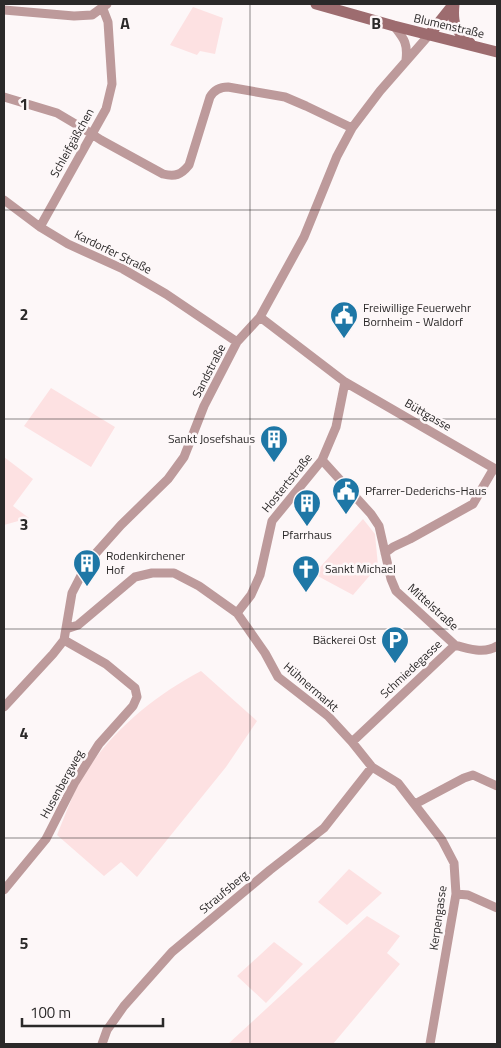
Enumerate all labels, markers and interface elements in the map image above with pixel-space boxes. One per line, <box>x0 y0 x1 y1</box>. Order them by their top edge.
street label: Blumenstraße <box>412 8 486 43</box>
text: A <box>120 11 130 35</box>
text: B <box>371 11 381 35</box>
text: 1 <box>20 92 28 116</box>
street label: Schleifgäßchen <box>45 105 98 181</box>
street label: Kardorfer Straße <box>71 225 155 279</box>
place label: Freiwillige Feuerwehr Bornheim - Waldorf <box>363 298 471 331</box>
public building icon: Freiwillige Feuerwehr Bornheim - Waldorf <box>329 300 359 339</box>
text: 2 <box>20 302 28 326</box>
street label: Sandstraße <box>187 341 230 401</box>
street label: Büttgasse <box>401 393 455 436</box>
building icon: Sankt Josefshaus <box>259 424 289 463</box>
place label: Sankt Josefshaus <box>168 429 255 448</box>
street label: Hostertstraße <box>257 449 316 516</box>
public building icon: Pfarrer-Dederichs-Haus <box>331 476 361 515</box>
place label: Pfarrer-Dederichs-Haus <box>365 481 487 500</box>
building icon: Pfarrhaus <box>292 488 322 527</box>
text: 3 <box>20 512 28 536</box>
place label: Pfarrhaus <box>282 525 332 544</box>
place label: Rodenkirchener Hof <box>106 546 185 579</box>
building icon: Rodenkirchener Hof <box>72 548 102 587</box>
church icon: Sankt Michael <box>291 554 321 593</box>
place label: Sankt Michael <box>325 559 396 578</box>
street label: Mittelstraße <box>404 579 463 635</box>
parking icon: Bäckerei Ost <box>380 625 410 664</box>
place label: Bäckerei Ost <box>313 630 377 649</box>
street label: Schmiedegasse <box>375 635 446 702</box>
street label: Hühnermarkt <box>280 657 344 717</box>
text: 4 <box>20 721 29 745</box>
street label: Husenbergweg <box>35 746 88 822</box>
street label: Straufsberg <box>195 865 253 918</box>
street label: Kerpengasse <box>424 884 451 951</box>
text: 5 <box>20 931 29 955</box>
scale bar <box>22 996 164 1028</box>
text: 100 m <box>30 1001 71 1024</box>

